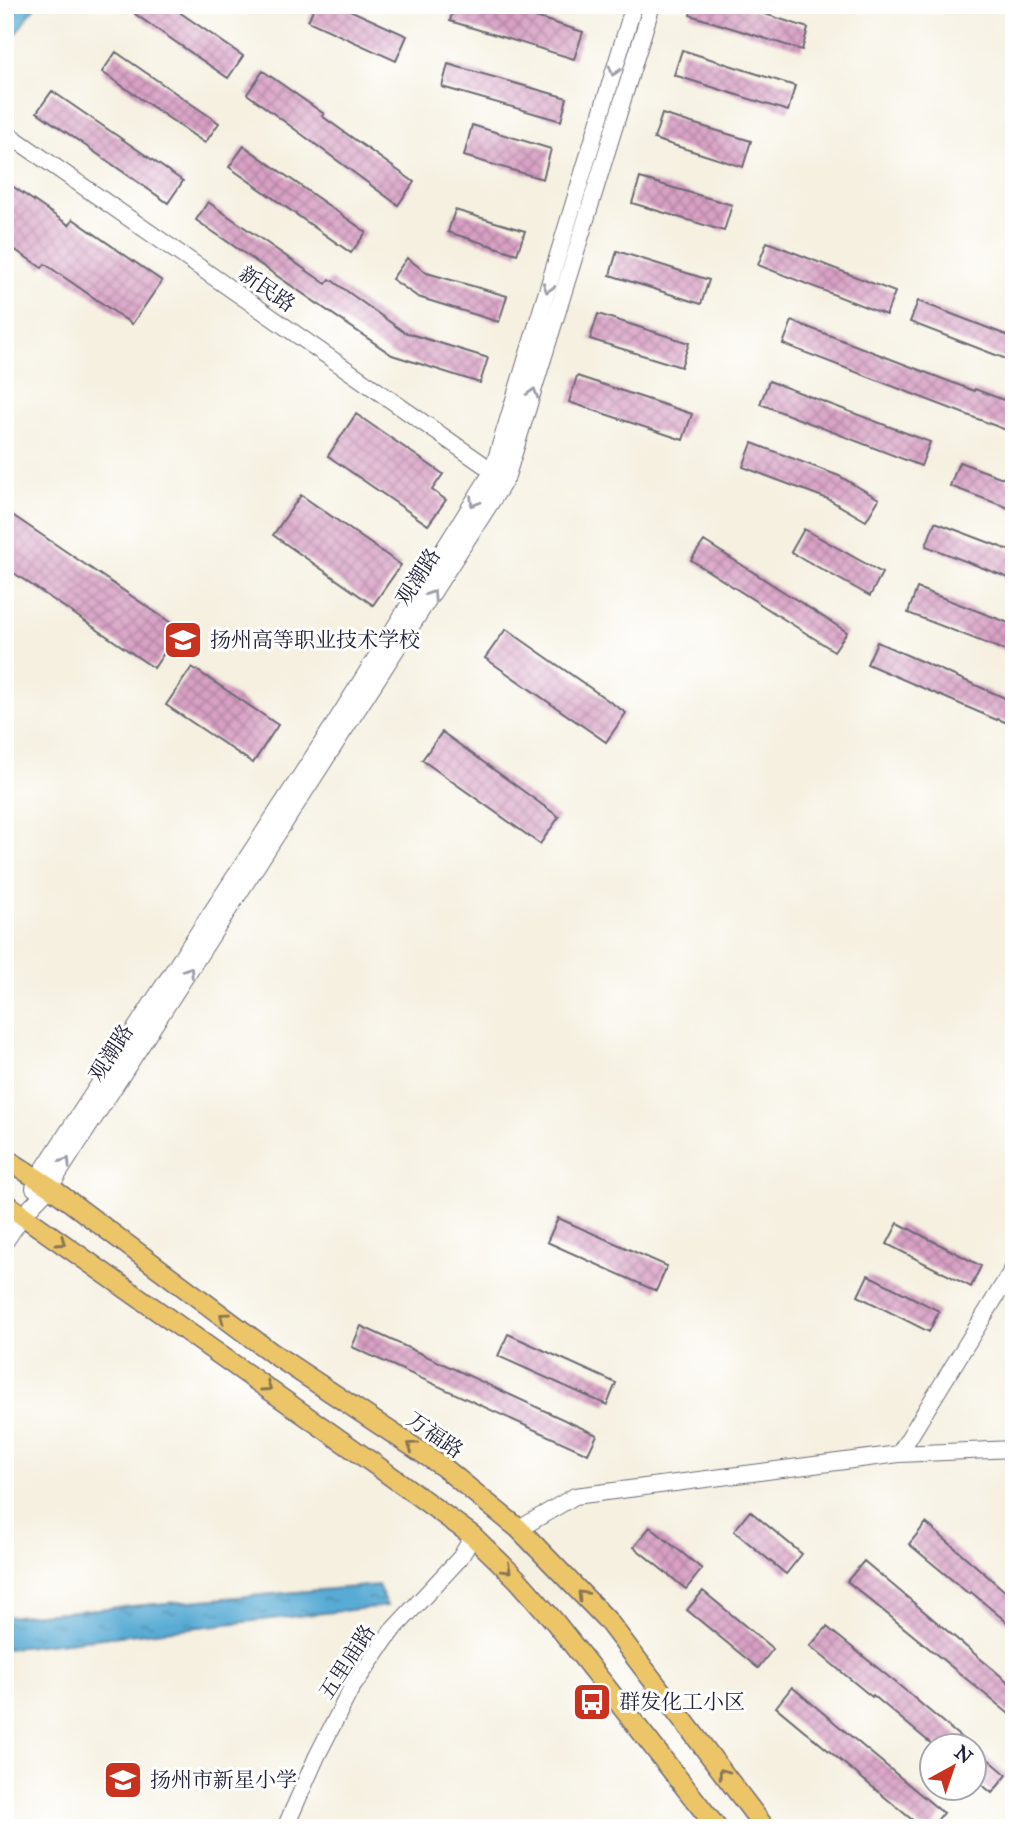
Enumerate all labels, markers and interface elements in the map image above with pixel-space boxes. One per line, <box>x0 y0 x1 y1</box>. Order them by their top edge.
one-way arrow <box>608 64 623 76</box>
street label: 新民路 <box>234 260 300 318</box>
one-way arrow <box>542 282 557 294</box>
one-way arrow <box>524 387 539 399</box>
one-way arrow <box>469 495 482 508</box>
street label: 观潮路 <box>390 544 446 610</box>
one-way arrow <box>423 589 436 602</box>
school or university icon: 扬州高等职业技术学校 <box>162 619 204 661</box>
place label: 扬州高等职业技术学校 <box>210 627 420 653</box>
one-way arrow <box>181 966 194 979</box>
street label: 观潮路 <box>83 1020 139 1086</box>
one-way arrow <box>58 1157 71 1170</box>
one-way arrow <box>53 1234 66 1246</box>
one-way arrow <box>219 1313 232 1325</box>
one-way arrow <box>259 1379 272 1391</box>
street label: 万福路 <box>402 1406 468 1464</box>
one-way arrow <box>407 1442 420 1454</box>
one-way arrow <box>499 1560 512 1573</box>
one-way arrow <box>578 1590 591 1603</box>
street label: 五里庙路 <box>313 1620 381 1704</box>
bus stop icon: 群发化工小区 <box>571 1681 613 1723</box>
place label: 群发化工小区 <box>619 1689 745 1715</box>
north arrow <box>918 1731 988 1801</box>
text: N <box>950 1740 977 1768</box>
school or university icon: 扬州市新星小学 <box>102 1759 144 1801</box>
place label: 扬州市新星小学 <box>150 1767 297 1793</box>
one-way arrow <box>719 1769 732 1781</box>

